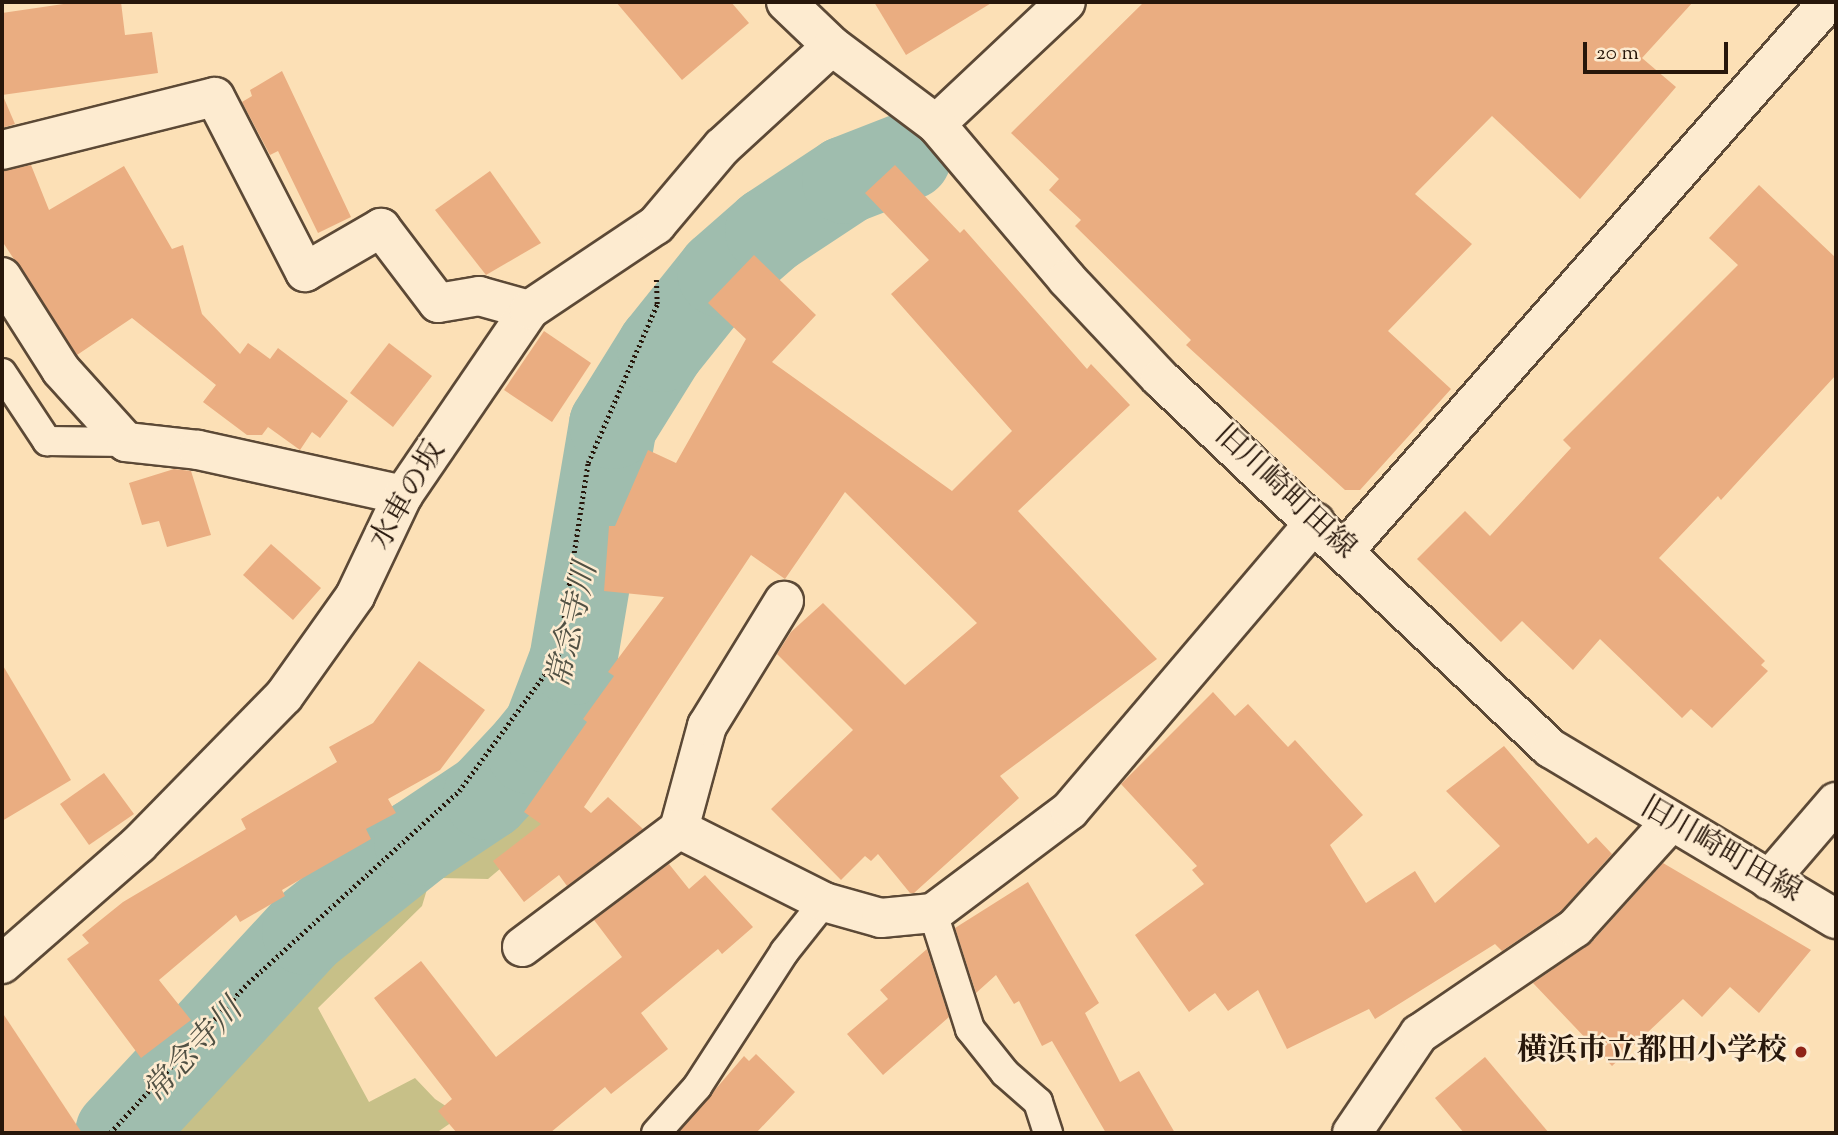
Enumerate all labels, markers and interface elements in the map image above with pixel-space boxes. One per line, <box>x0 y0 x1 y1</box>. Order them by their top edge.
scale bar <box>1586 28 1731 72</box>
text: 20 m <box>1596 39 1639 69</box>
street label: 旧川崎町田線 <box>1206 418 1362 568</box>
street label: 水車の坂 <box>363 435 455 557</box>
water label: 常念寺川 <box>541 559 607 693</box>
street label: 旧川崎町田線 <box>1633 790 1807 912</box>
water label: 常念寺川 <box>136 992 252 1112</box>
place label: 横浜市立都田小学校 <box>1517 1034 1787 1070</box>
marker: 横浜市立都田小学校 <box>1793 1044 1809 1060</box>

